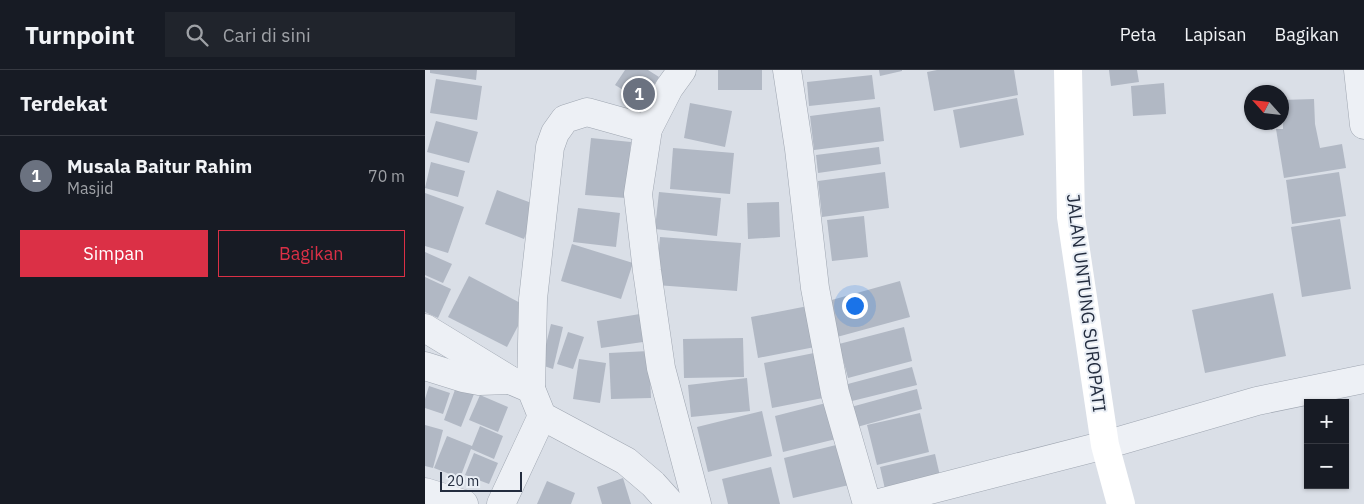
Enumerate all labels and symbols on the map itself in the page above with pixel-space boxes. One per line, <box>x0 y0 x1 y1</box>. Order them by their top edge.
pin: 1 <box>623 75 655 113</box>
north arrow <box>1244 85 1289 130</box>
street label: JALAN UNTUNG SUROPATI <box>1062 192 1111 414</box>
your location <box>842 293 868 319</box>
scale bar <box>440 469 523 492</box>

